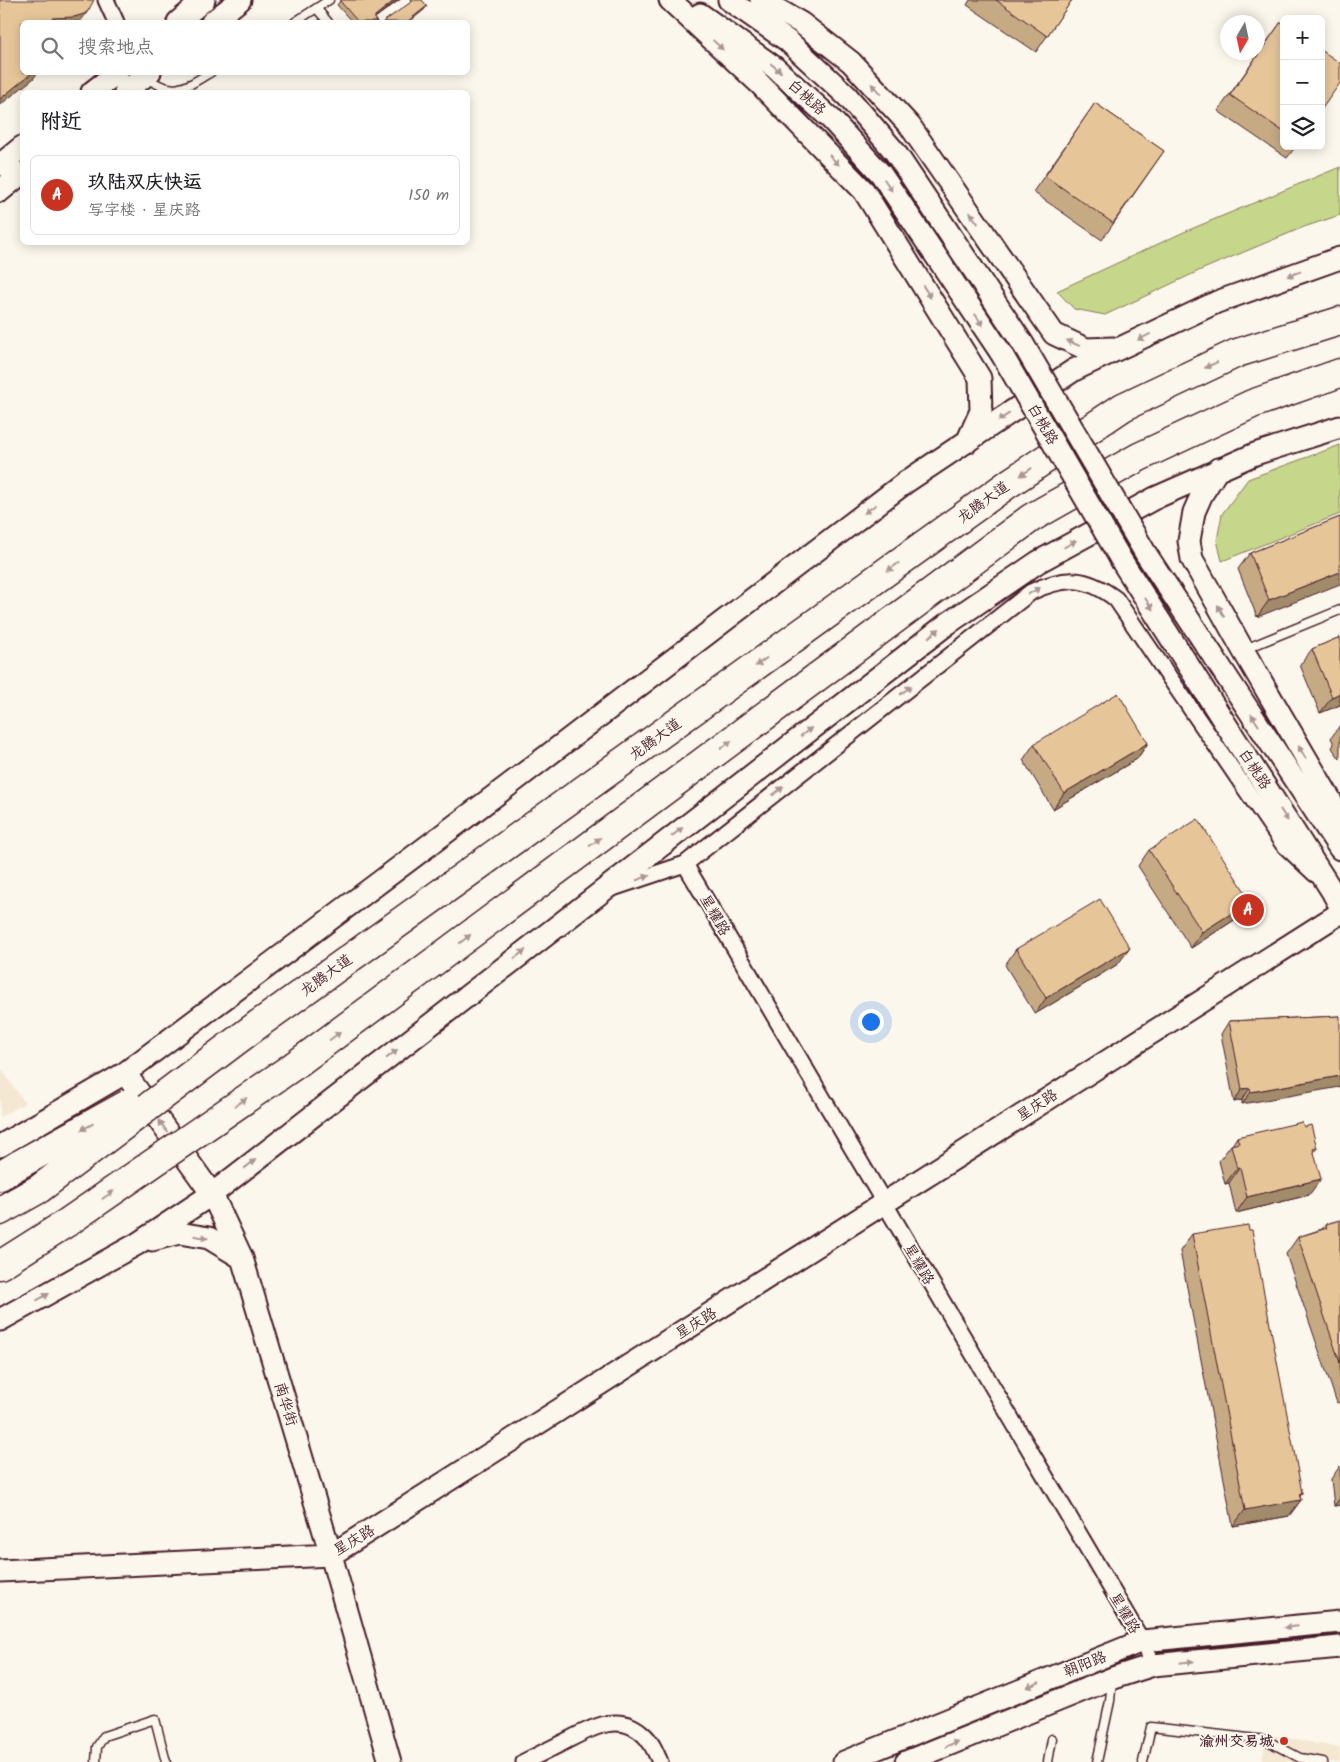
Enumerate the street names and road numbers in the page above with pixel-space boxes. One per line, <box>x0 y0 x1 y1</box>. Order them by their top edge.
street label: 白桃路 <box>782 74 831 122</box>
street label: 白桃路 <box>1020 399 1064 450</box>
street label: 龙腾大道 <box>952 475 1015 530</box>
street label: 龙腾大道 <box>624 712 687 767</box>
street label: 白桃路 <box>1232 744 1276 795</box>
street label: 星耀路 <box>692 890 736 941</box>
street label: 龙腾大道 <box>295 948 358 1003</box>
street label: 星庆路 <box>1012 1084 1063 1128</box>
street label: 星耀路 <box>896 1239 940 1290</box>
street label: 星庆路 <box>671 1302 722 1346</box>
street label: 南华街 <box>267 1379 303 1429</box>
street label: 星庆路 <box>329 1519 380 1563</box>
street label: 星耀路 <box>1102 1588 1146 1639</box>
street label: 朝阳路 <box>1060 1645 1111 1684</box>

